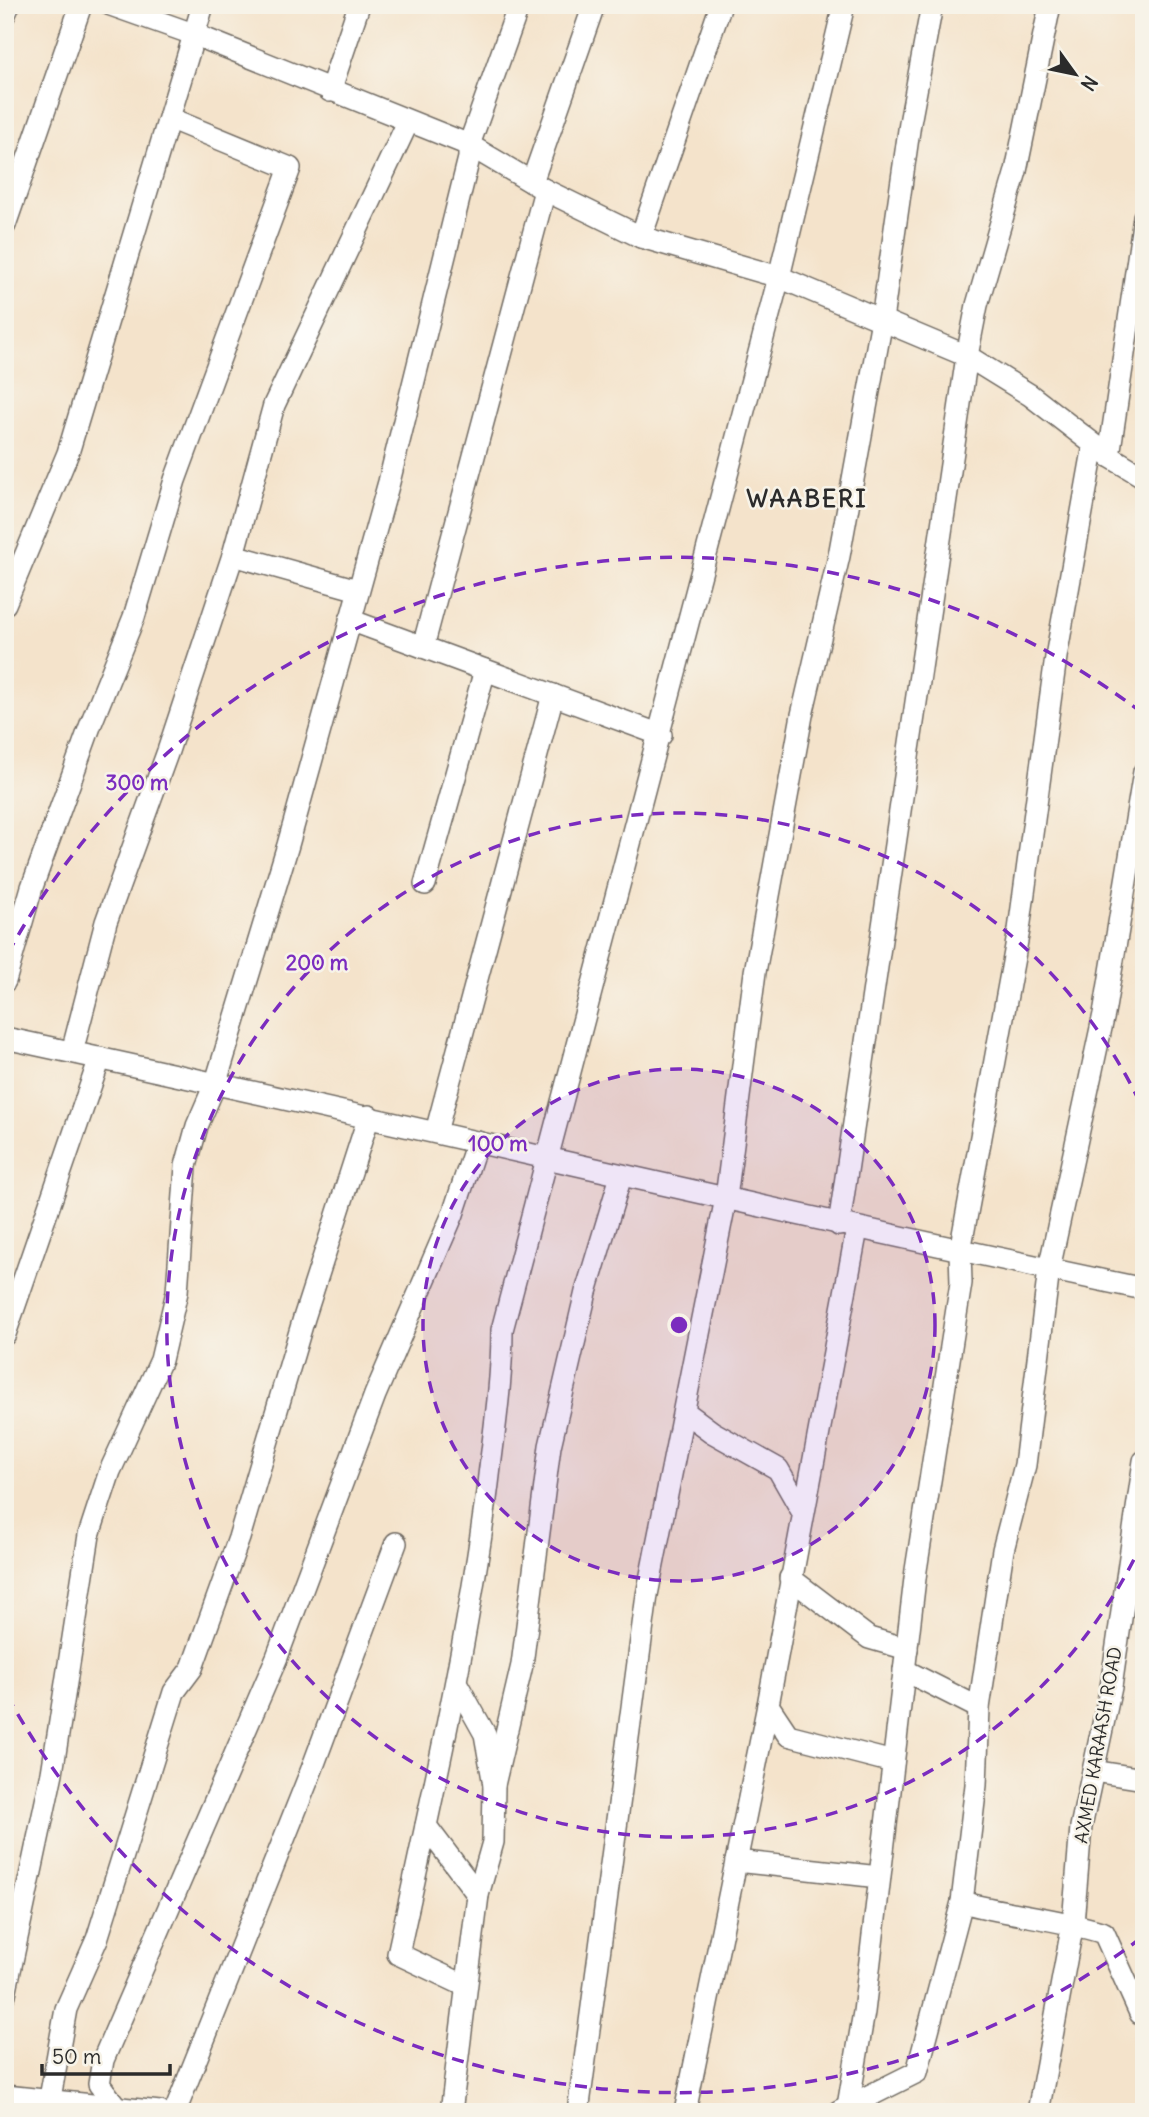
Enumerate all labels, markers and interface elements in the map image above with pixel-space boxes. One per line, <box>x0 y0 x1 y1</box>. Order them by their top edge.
north arrow <box>1040 38 1110 108</box>
text: N <box>1076 71 1103 95</box>
district label: WAABERI <box>746 483 868 513</box>
text: 300 m <box>106 769 169 796</box>
text: 200 m <box>286 949 349 976</box>
text: 100 m <box>468 1130 528 1157</box>
centre of rings <box>667 1313 691 1337</box>
street label: AXMED KARAASH ROAD <box>1069 1645 1127 1845</box>
scale bar <box>42 2033 170 2077</box>
text: 50 m <box>52 2043 101 2070</box>

